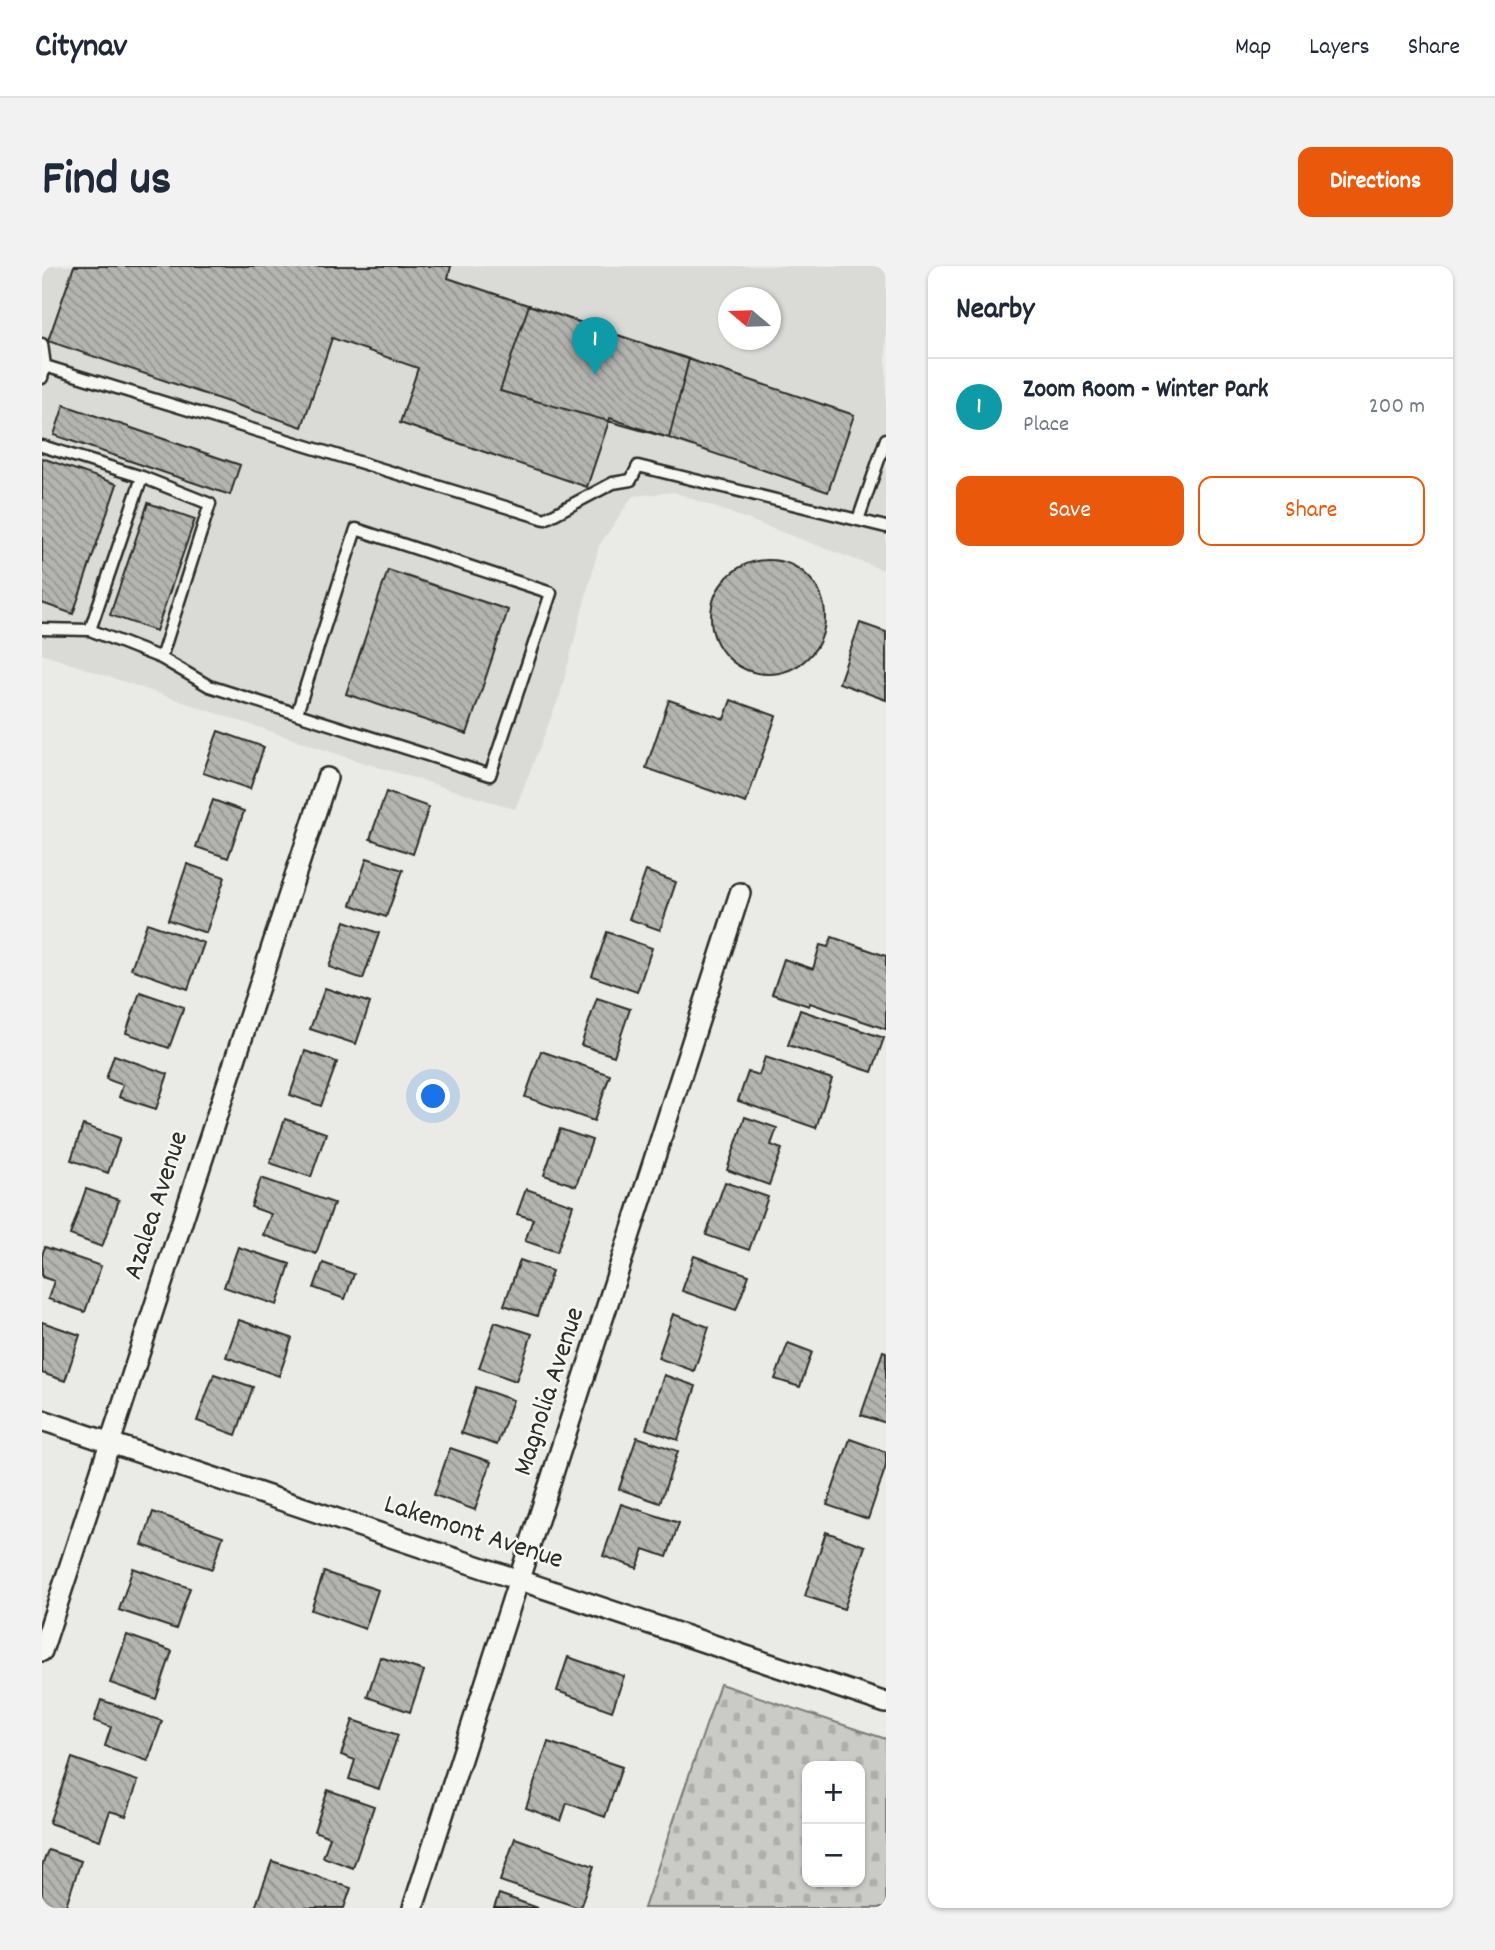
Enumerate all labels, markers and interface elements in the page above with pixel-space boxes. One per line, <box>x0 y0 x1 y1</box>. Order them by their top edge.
text: Citynav <box>35 25 127 72</box>
text: Map <box>1235 31 1271 65</box>
text: Layers <box>1309 31 1370 65</box>
text: Share <box>1408 31 1460 65</box>
text: Find us <box>42 147 171 217</box>
button: Directions <box>1298 147 1453 217</box>
north arrow <box>718 287 781 350</box>
text: Nearby <box>956 290 1034 333</box>
pin: 1 <box>572 317 618 375</box>
text: Zoom Room - Winter Park <box>1023 372 1269 409</box>
text: 1 <box>976 391 982 424</box>
text: 200 m <box>1369 391 1425 424</box>
text: Place <box>1023 409 1069 442</box>
button: Save <box>956 476 1184 546</box>
button: Share <box>1198 476 1425 546</box>
your location <box>416 1079 450 1113</box>
street label: Azalea Avenue <box>115 1126 201 1286</box>
street label: Magnolia Avenue <box>505 1303 597 1481</box>
street label: Lakemont Avenue <box>378 1486 568 1582</box>
map controls <box>802 1761 865 1887</box>
button: + <box>802 1761 865 1824</box>
button: − <box>802 1824 865 1887</box>

